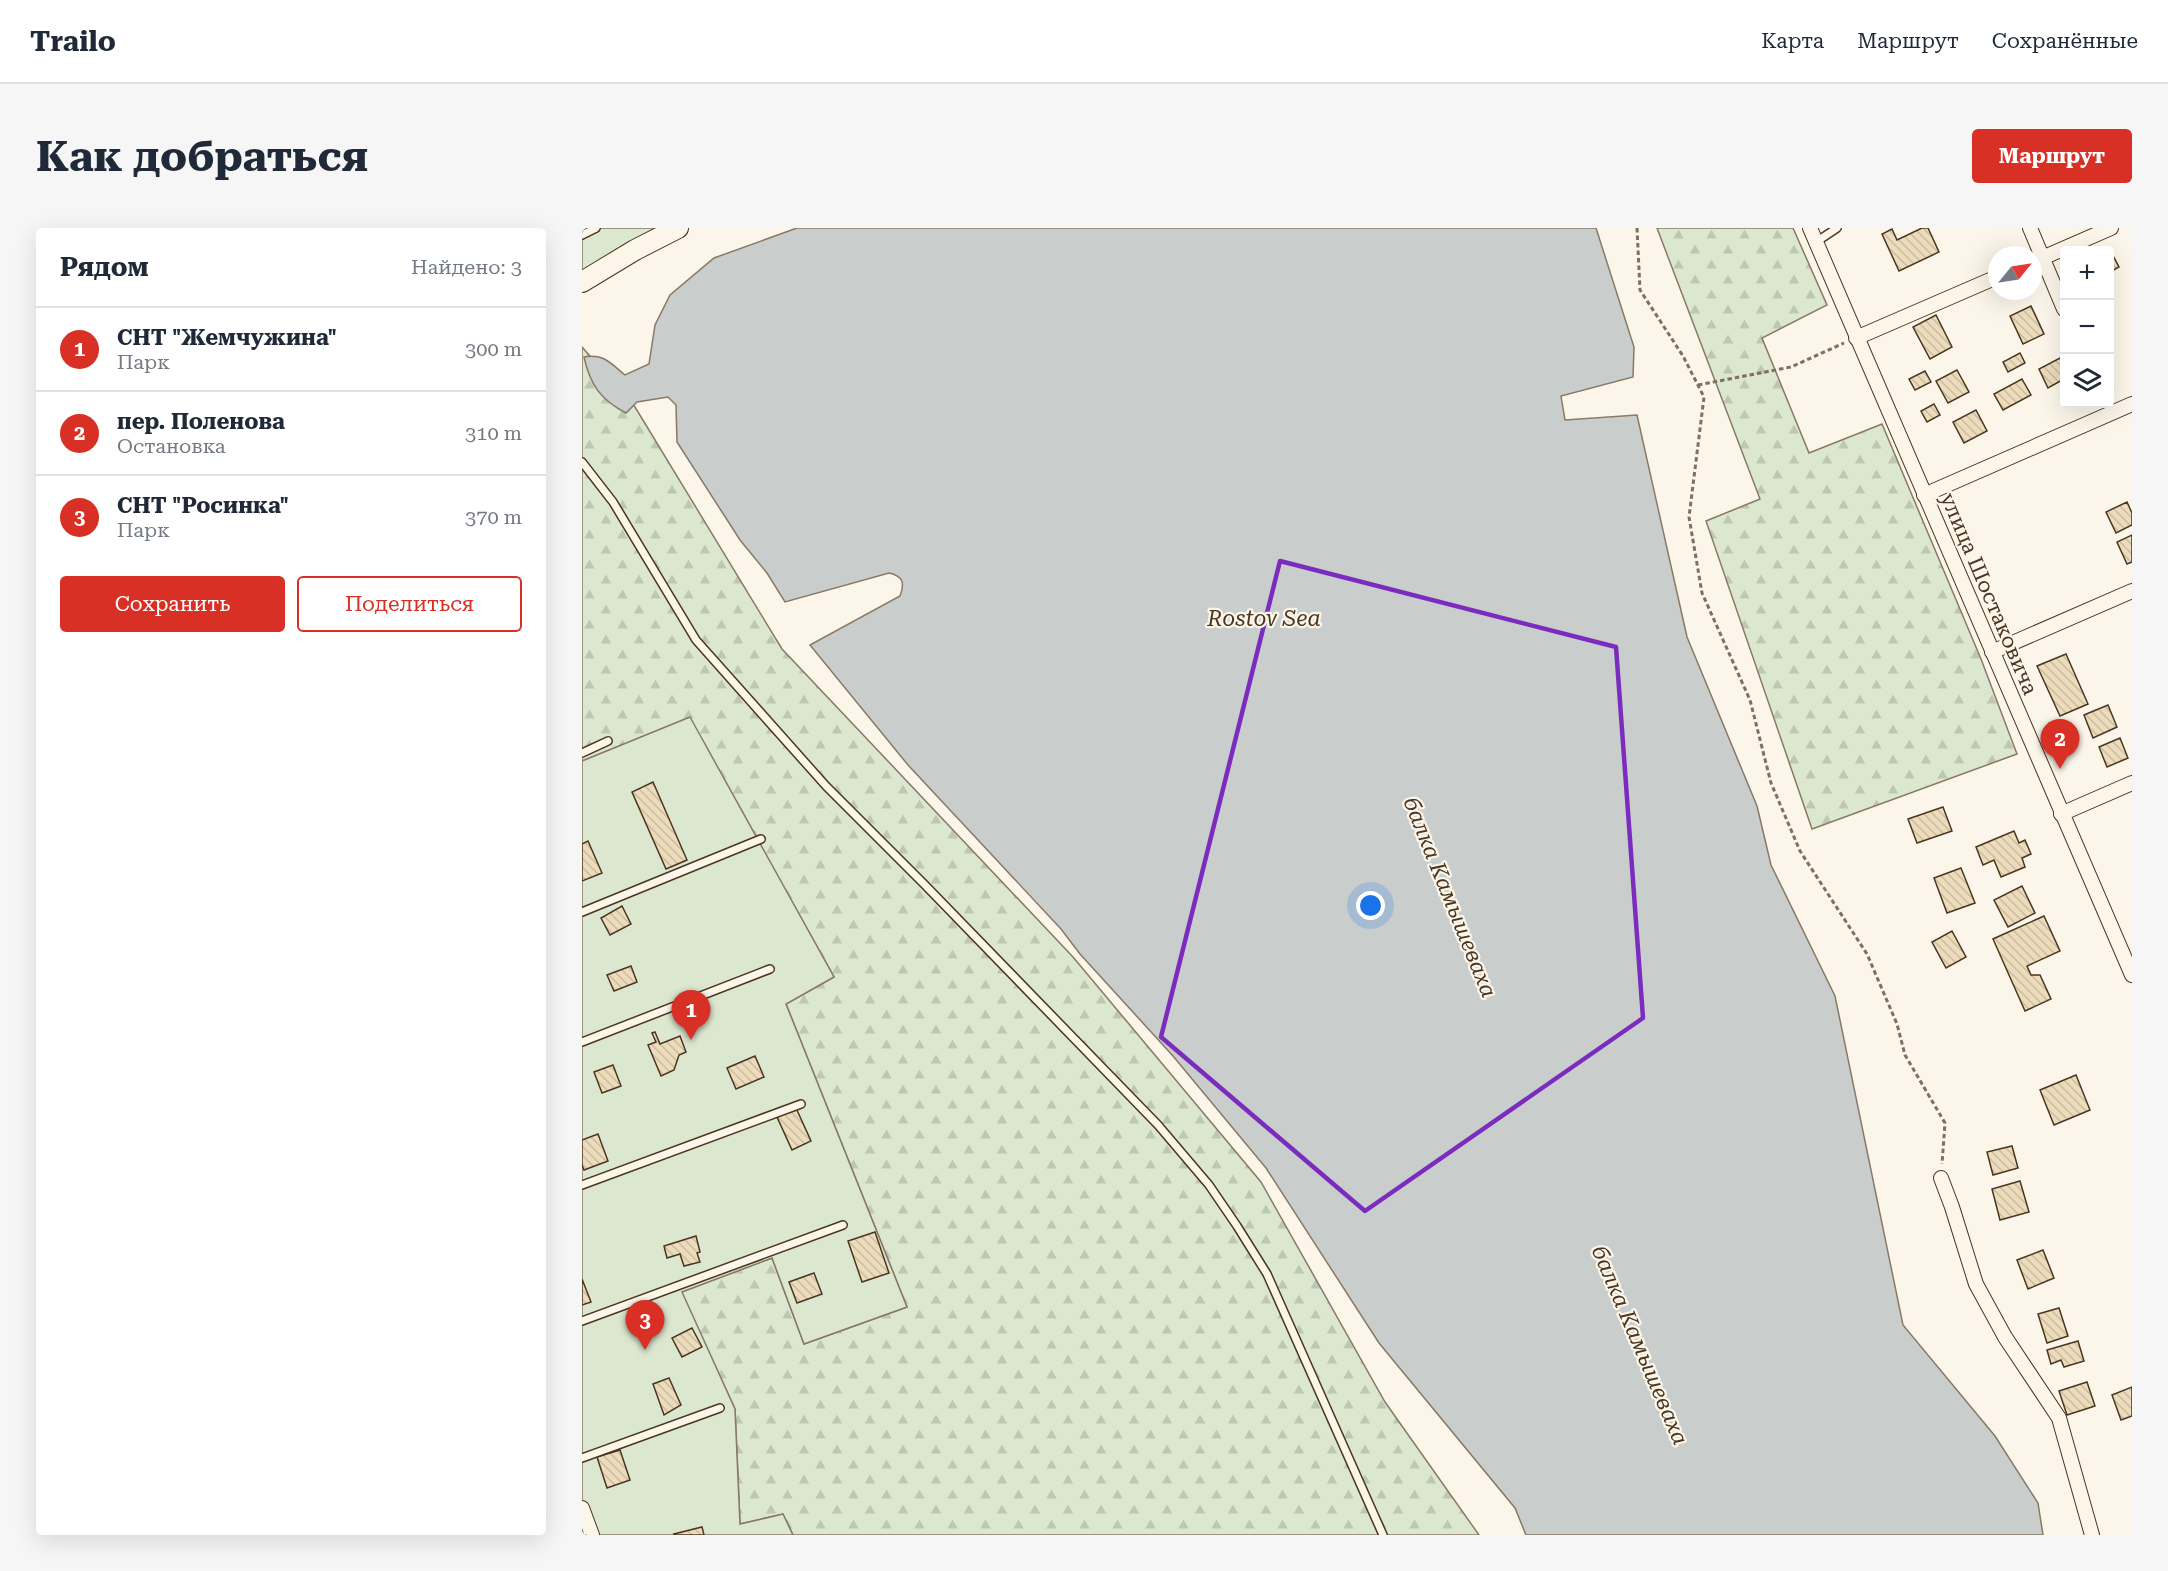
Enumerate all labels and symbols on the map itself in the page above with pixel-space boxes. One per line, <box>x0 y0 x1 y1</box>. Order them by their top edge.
north arrow <box>1988 246 2042 300</box>
street label: улица Шостаковича <box>1936 489 2043 699</box>
water label: Rostov Sea <box>1206 606 1321 631</box>
pin: 2 <box>2040 720 2080 769</box>
water label: балка Камышеваха <box>1398 793 1502 1001</box>
your location <box>1356 891 1385 920</box>
pin: 1 <box>672 990 710 1040</box>
water label: балка Камышеваха <box>1587 1242 1693 1448</box>
pin: 3 <box>626 1300 664 1350</box>

